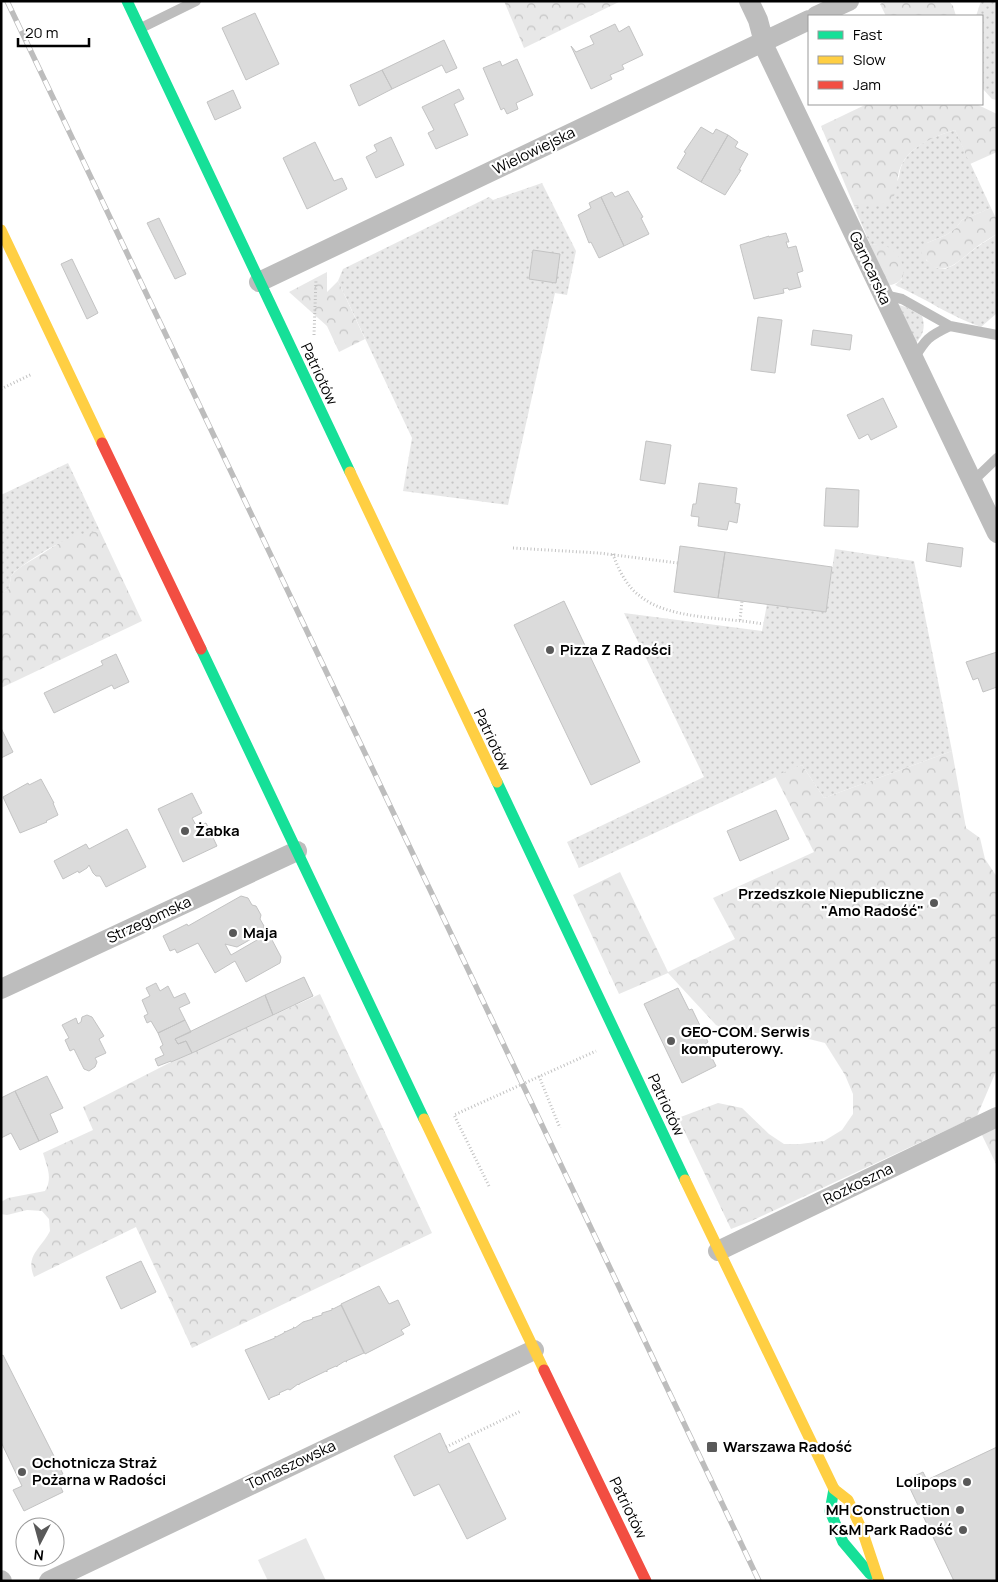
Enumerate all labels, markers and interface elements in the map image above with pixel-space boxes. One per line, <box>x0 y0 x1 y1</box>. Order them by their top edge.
scale bar <box>18 15 89 47</box>
legend <box>808 15 983 105</box>
text: 20 m <box>25 22 58 43</box>
text: Fast <box>853 24 882 45</box>
text: Slow <box>853 49 886 70</box>
text: Jam <box>853 74 881 95</box>
street label: Wielowiejska <box>489 122 578 180</box>
street label: Garncarska <box>844 228 897 308</box>
street label: Patriotów <box>296 339 343 409</box>
place label: Pizza Z Radości <box>560 639 672 660</box>
marker: Pizza Z Radości <box>544 644 556 656</box>
street label: Patriotów <box>469 705 516 775</box>
place label: Żabka <box>195 820 240 841</box>
marker: Żabka <box>179 825 191 837</box>
place label: Przedszkole Niepubliczne "Amo Radość" <box>738 883 924 921</box>
street label: Strzegomska <box>103 891 194 948</box>
marker: Przedszkole Niepubliczne "Amo Radość" <box>928 897 940 909</box>
place label: Maja <box>243 922 277 943</box>
marker: Maja <box>227 927 239 939</box>
place label: GEO-COM. Serwis komputerowy. <box>681 1021 810 1059</box>
marker: GEO-COM. Serwis komputerowy. <box>665 1035 677 1047</box>
street label: Patriotów <box>643 1070 690 1140</box>
street label: Rozkoszna <box>819 1158 896 1209</box>
street label: Tomaszowska <box>243 1435 339 1494</box>
place label: Warszawa Radość <box>723 1436 853 1457</box>
marker: Warszawa Radość <box>705 1440 719 1454</box>
place label: Ochotnicza Straż Pożarna w Radości <box>32 1452 166 1490</box>
marker: Ochotnicza Straż Pożarna w Radości <box>16 1466 28 1478</box>
place label: Lolipops <box>896 1471 957 1492</box>
street label: Patriotów <box>604 1473 653 1543</box>
marker: Lolipops <box>961 1476 973 1488</box>
place label: MH Construction <box>826 1499 950 1520</box>
marker: MH Construction <box>954 1504 966 1516</box>
north arrow <box>15 1517 65 1567</box>
place label: K&M Park Radość <box>829 1519 953 1540</box>
marker: K&M Park Radość <box>957 1524 969 1536</box>
text: N <box>33 1545 45 1565</box>

